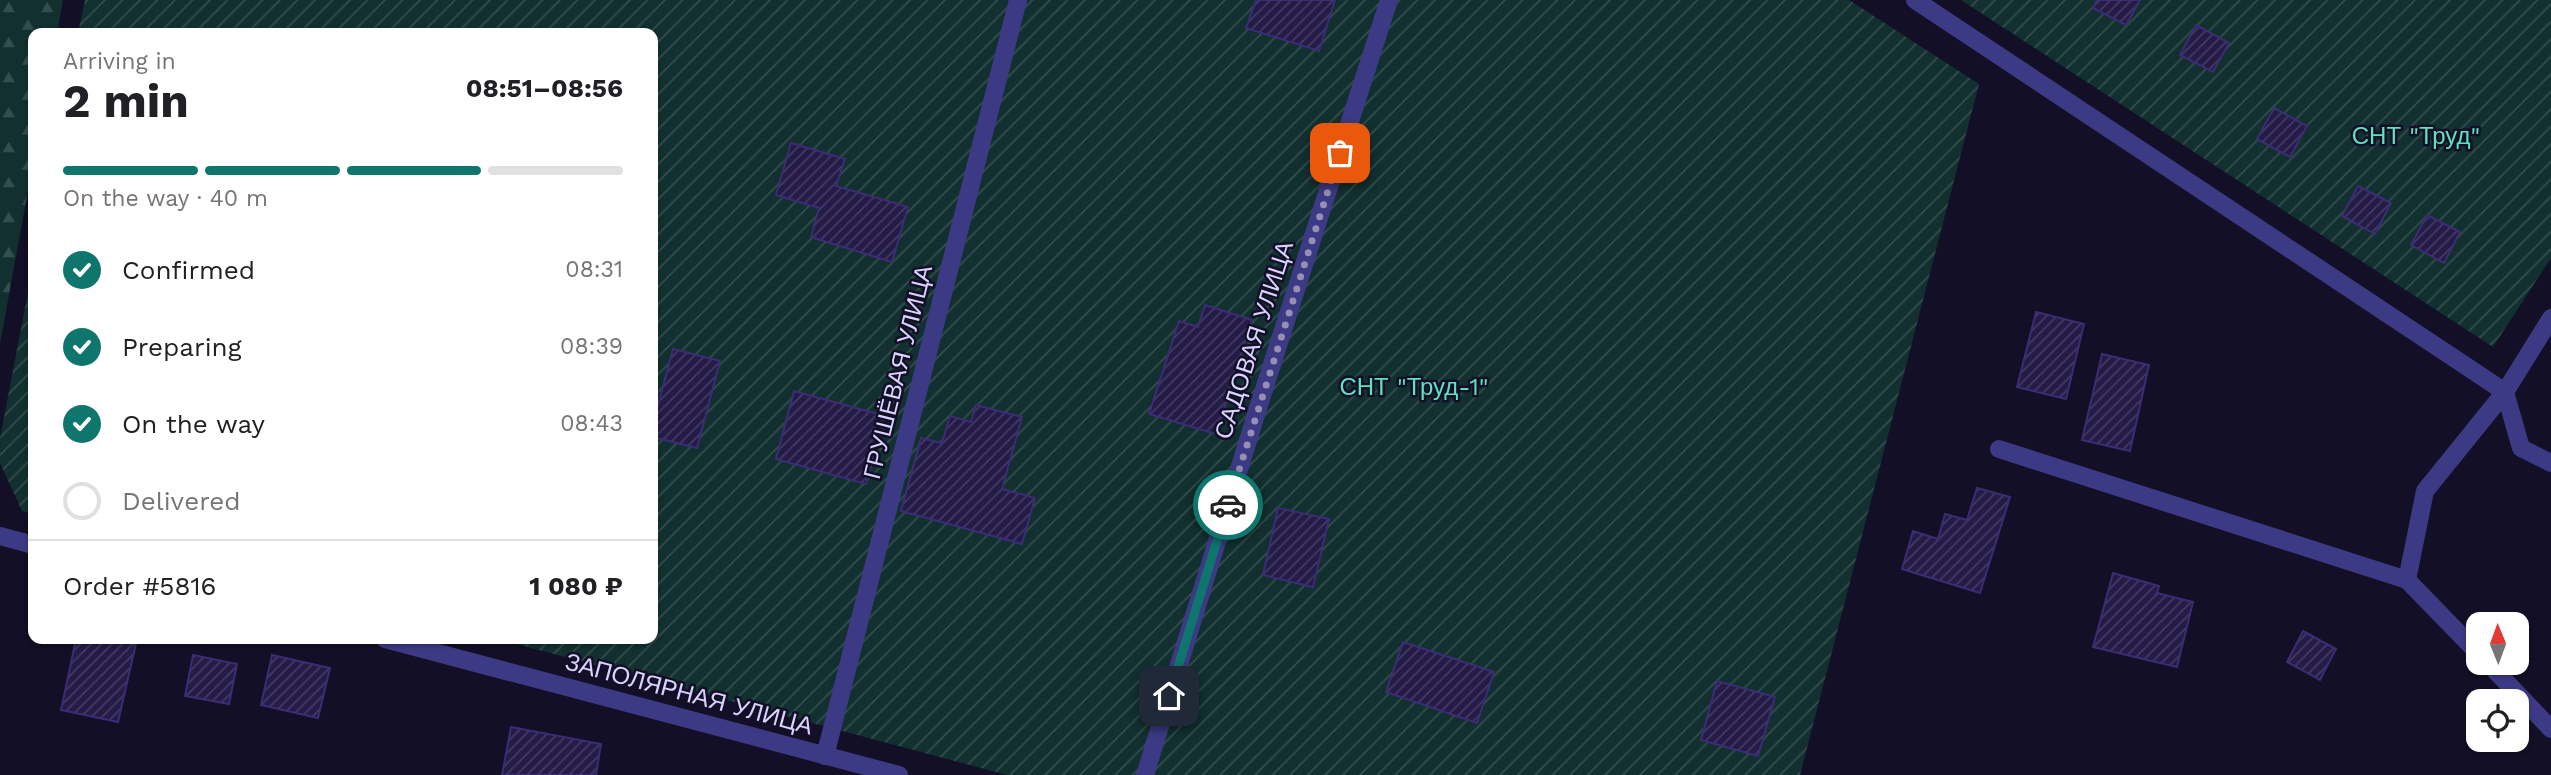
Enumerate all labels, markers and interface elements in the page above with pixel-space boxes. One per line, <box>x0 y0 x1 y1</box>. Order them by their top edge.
text: Arriving in <box>63 48 176 75</box>
text: 08:51–08:56 <box>466 73 623 103</box>
text: 2 min <box>63 74 189 128</box>
park label: СНТ "Труд" <box>2352 122 2480 150</box>
pin <box>1310 123 1370 183</box>
icon: bag <box>1321 134 1359 172</box>
text: On the way · 40 m <box>63 185 268 212</box>
street label: САДОВАЯ УЛИЦА <box>1209 237 1299 443</box>
icon: check <box>63 251 101 289</box>
text: Confirmed <box>122 255 255 285</box>
text: 08:31 <box>565 256 623 283</box>
street label: ГРУШЁВАЯ УЛИЦА <box>858 262 938 482</box>
icon: check <box>63 328 101 366</box>
text: Preparing <box>122 332 242 362</box>
text: 08:39 <box>560 333 623 360</box>
park label: СНТ "Труд-1" <box>1339 373 1489 401</box>
icon: check <box>63 405 101 443</box>
text: On the way <box>122 409 265 439</box>
text: 08:43 <box>560 410 623 437</box>
courier <box>1193 470 1263 540</box>
text: Delivered <box>122 486 241 516</box>
icon: car <box>1209 486 1247 524</box>
text: Order #5816 <box>63 571 216 601</box>
text: 1 080 ₽ <box>529 571 623 601</box>
north arrow <box>2466 612 2529 676</box>
map controls <box>2466 612 2529 752</box>
street label: ЗАПОЛЯРНАЯ УЛИЦА <box>562 647 816 741</box>
pin <box>1139 666 1199 726</box>
icon: home <box>1150 677 1188 715</box>
button: locate <box>2466 689 2529 752</box>

